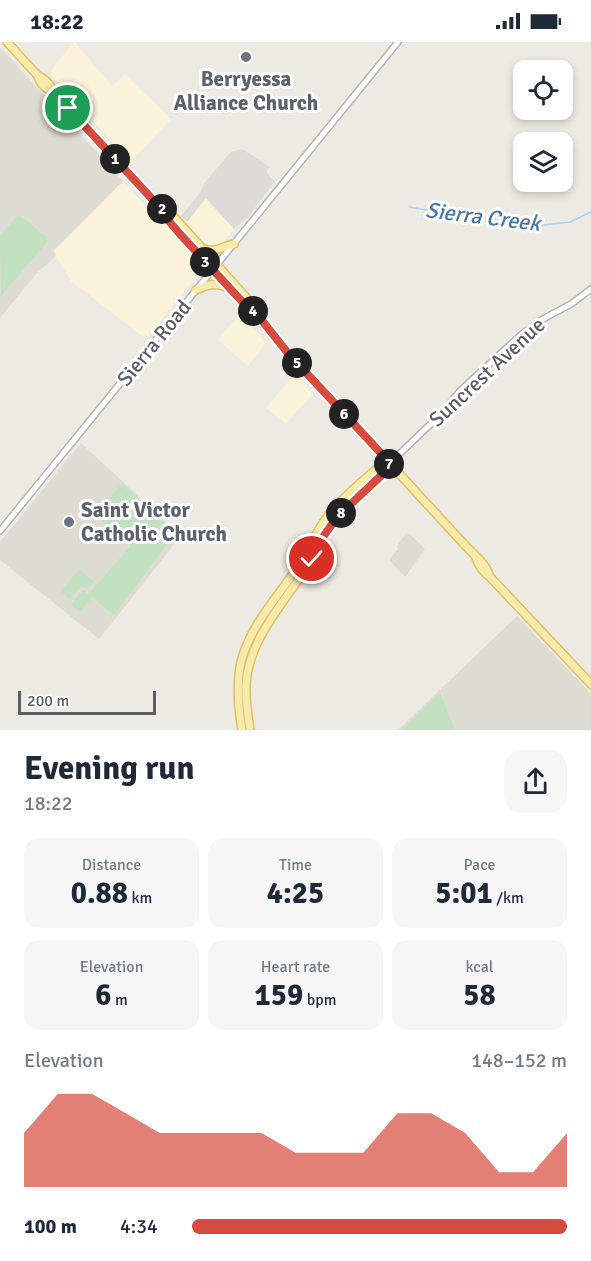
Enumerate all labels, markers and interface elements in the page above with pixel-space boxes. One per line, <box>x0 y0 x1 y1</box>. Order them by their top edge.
text: 18:22 <box>30 8 84 35</box>
marker: Berryessa Alliance Church <box>239 50 253 64</box>
map controls <box>513 60 573 192</box>
button: locate <box>513 60 573 120</box>
place label: Berryessa Alliance Church <box>174 66 318 116</box>
pin <box>42 82 93 133</box>
icon: arrive <box>51 91 84 124</box>
button: layers <box>513 132 573 192</box>
pin: 1 <box>100 144 130 174</box>
text: 1 <box>111 149 119 169</box>
pin: 2 <box>147 194 177 224</box>
water label: Sierra Creek <box>424 196 544 237</box>
text: 2 <box>158 199 166 219</box>
pin: 3 <box>190 247 220 277</box>
text: 3 <box>201 252 209 272</box>
street label: Sierra Road <box>111 295 197 391</box>
pin: 4 <box>238 296 268 326</box>
text: 4 <box>249 301 257 321</box>
street label: Suncrest Avenue <box>424 312 550 432</box>
pin: 5 <box>282 348 312 378</box>
text: 5 <box>293 353 301 373</box>
pin: 6 <box>329 399 359 429</box>
text: 6 <box>340 404 348 424</box>
pin: 7 <box>374 449 404 479</box>
text: 7 <box>385 454 393 474</box>
place label: Saint Victor Catholic Church <box>81 497 227 547</box>
pin: 8 <box>326 498 356 528</box>
text: 8 <box>337 503 345 523</box>
marker: Saint Victor Catholic Church <box>62 515 76 529</box>
pin <box>286 533 337 584</box>
icon: check <box>295 542 328 575</box>
scale bar <box>18 688 156 716</box>
text: 200 m <box>27 691 69 711</box>
text: Evening run <box>24 748 194 789</box>
button: share <box>504 750 567 813</box>
text: 18:22 <box>24 791 73 816</box>
text: Distance <box>82 855 141 875</box>
text: Time <box>279 855 312 875</box>
text: Pace <box>463 855 496 875</box>
text: 0.88 <box>71 875 128 912</box>
text: 4:25 <box>267 875 324 912</box>
text: 5:01 <box>435 875 493 912</box>
text: km <box>128 888 152 908</box>
text: /km <box>493 888 524 908</box>
text: Elevation <box>80 957 143 977</box>
text: Heart rate <box>261 957 330 977</box>
text: kcal <box>465 957 494 977</box>
text: 6 <box>95 977 111 1014</box>
text: 159 <box>255 977 303 1014</box>
text: 58 <box>463 977 496 1014</box>
text: m <box>111 990 128 1010</box>
text: bpm <box>303 990 336 1010</box>
text: Elevation <box>24 1048 104 1073</box>
text: 148–152 m <box>471 1048 567 1073</box>
text: 100 m <box>24 1214 77 1239</box>
text: 4:34 <box>120 1214 158 1239</box>

